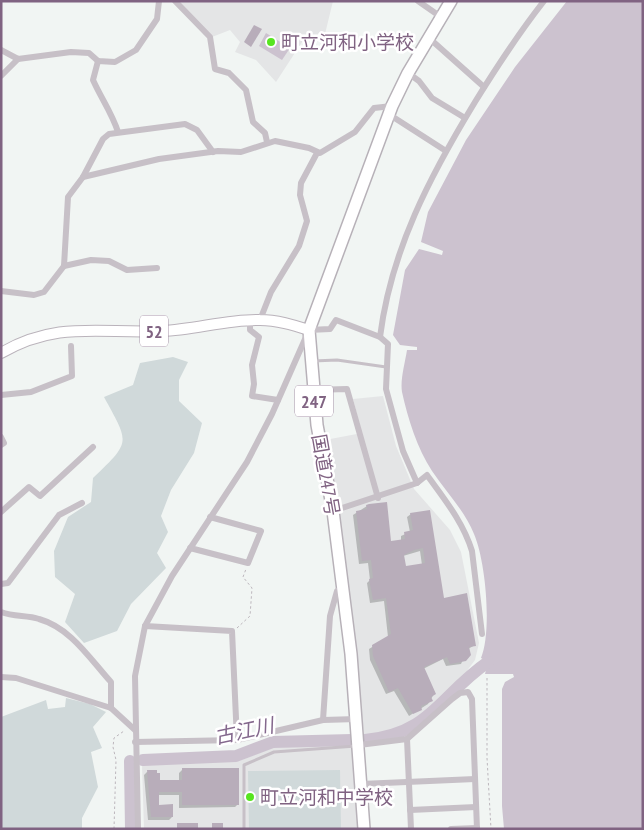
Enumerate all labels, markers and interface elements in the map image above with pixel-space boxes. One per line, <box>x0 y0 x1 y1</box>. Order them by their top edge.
place label: 町立河和小学校 <box>281 30 414 54</box>
marker: 町立河和小学校 <box>265 36 277 48</box>
road number: 52 <box>140 316 168 346</box>
road number: 247 <box>295 386 333 416</box>
street label: 国道247号 <box>307 432 345 518</box>
water label: 古江川 <box>212 712 278 750</box>
place label: 町立河和中学校 <box>260 785 393 809</box>
marker: 町立河和中学校 <box>244 791 256 803</box>

